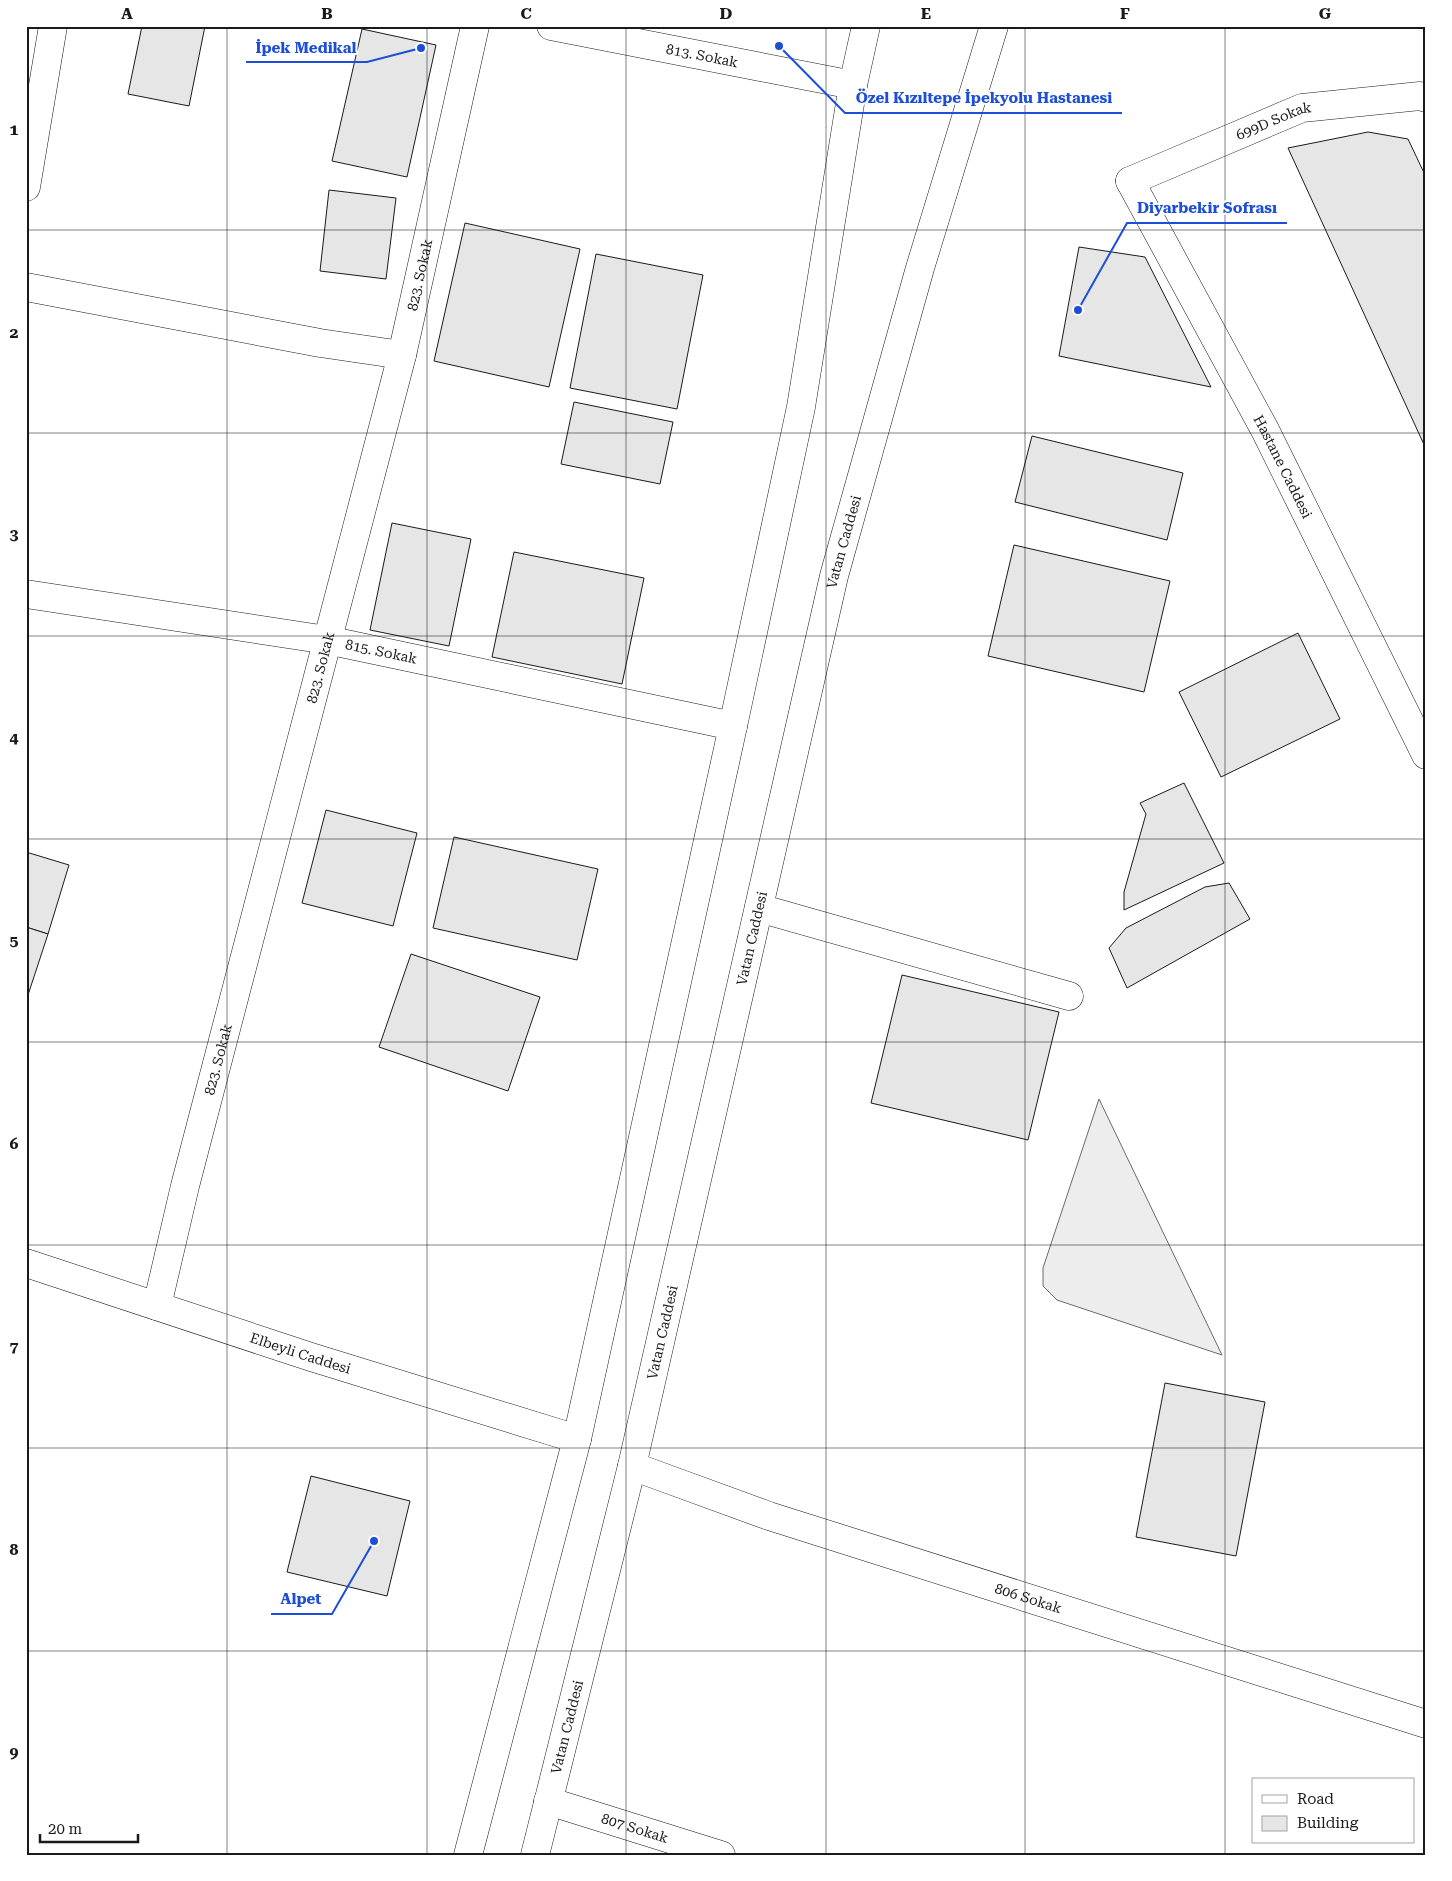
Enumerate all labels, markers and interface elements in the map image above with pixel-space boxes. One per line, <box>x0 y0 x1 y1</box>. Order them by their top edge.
text: A <box>121 4 133 23</box>
text: B <box>321 4 333 23</box>
text: C <box>520 4 532 23</box>
text: D <box>720 4 733 23</box>
text: E <box>921 4 931 23</box>
text: F <box>1120 4 1130 23</box>
text: G <box>1319 4 1332 23</box>
callout: İpek Medikal <box>246 32 367 62</box>
text: İpek Medikal <box>256 39 357 57</box>
street label: 813. Sokak <box>665 41 740 70</box>
callout: Özel Kızıltepe İpekyolu Hastanesi <box>845 83 1122 113</box>
text: Özel Kızıltepe İpekyolu Hastanesi <box>856 88 1112 107</box>
street label: 699D Sokak <box>1234 99 1312 143</box>
text: 1 <box>10 120 19 139</box>
callout: Diyarbekir Sofrası <box>1127 193 1287 223</box>
text: Diyarbekir Sofrası <box>1137 199 1277 217</box>
street label: 823. Sokak <box>404 238 435 312</box>
text: 2 <box>10 323 19 342</box>
street label: Hastane Caddesi <box>1250 412 1316 521</box>
street label: Vatan Caddesi <box>823 493 864 590</box>
text: 3 <box>10 525 19 544</box>
street label: 823. Sokak <box>303 630 337 705</box>
street label: 815. Sokak <box>344 636 419 667</box>
text: 4 <box>10 728 19 747</box>
street label: Vatan Caddesi <box>733 889 770 987</box>
text: 5 <box>10 931 19 950</box>
street label: 823. Sokak <box>201 1022 235 1097</box>
text: 6 <box>10 1134 19 1153</box>
street label: Vatan Caddesi <box>644 1283 681 1381</box>
street label: Elbeyli Caddesi <box>248 1330 353 1377</box>
text: 7 <box>10 1337 19 1356</box>
text: 8 <box>10 1540 19 1559</box>
street label: 806 Sokak <box>993 1580 1064 1616</box>
callout: Alpet <box>271 1584 332 1614</box>
text: Alpet <box>281 1590 321 1608</box>
street label: Vatan Caddesi <box>548 1678 586 1775</box>
text: 9 <box>10 1743 19 1762</box>
legend <box>1252 1778 1414 1844</box>
text: Road <box>1297 1790 1334 1808</box>
street label: 807 Sokak <box>599 1810 671 1846</box>
scale bar <box>40 1811 138 1843</box>
text: Building <box>1297 1814 1359 1832</box>
text: 20 m <box>48 1820 83 1838</box>

